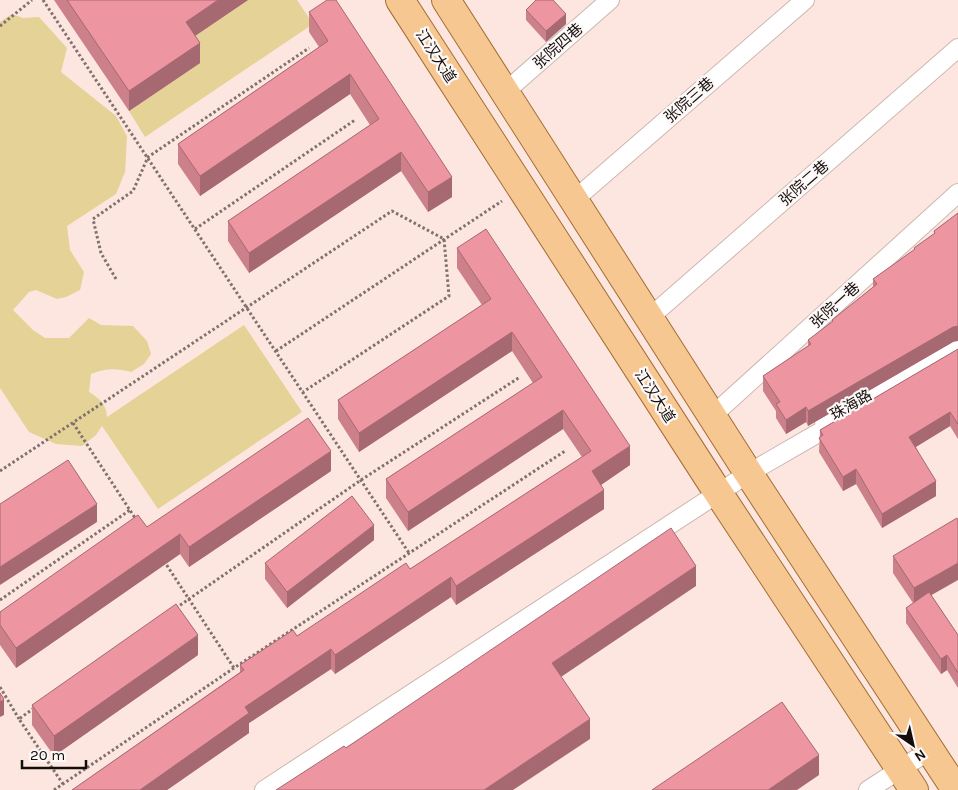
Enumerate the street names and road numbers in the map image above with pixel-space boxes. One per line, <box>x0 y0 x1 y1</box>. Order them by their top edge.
street label: 张院四巷 <box>529 20 587 72</box>
street label: 江汉大道 <box>412 26 460 86</box>
street label: 张院三巷 <box>660 74 718 126</box>
street label: 张院二巷 <box>775 157 833 209</box>
street label: 张院一巷 <box>807 278 863 332</box>
street label: 江汉大道 <box>631 366 679 426</box>
street label: 珠海路 <box>827 386 875 424</box>

